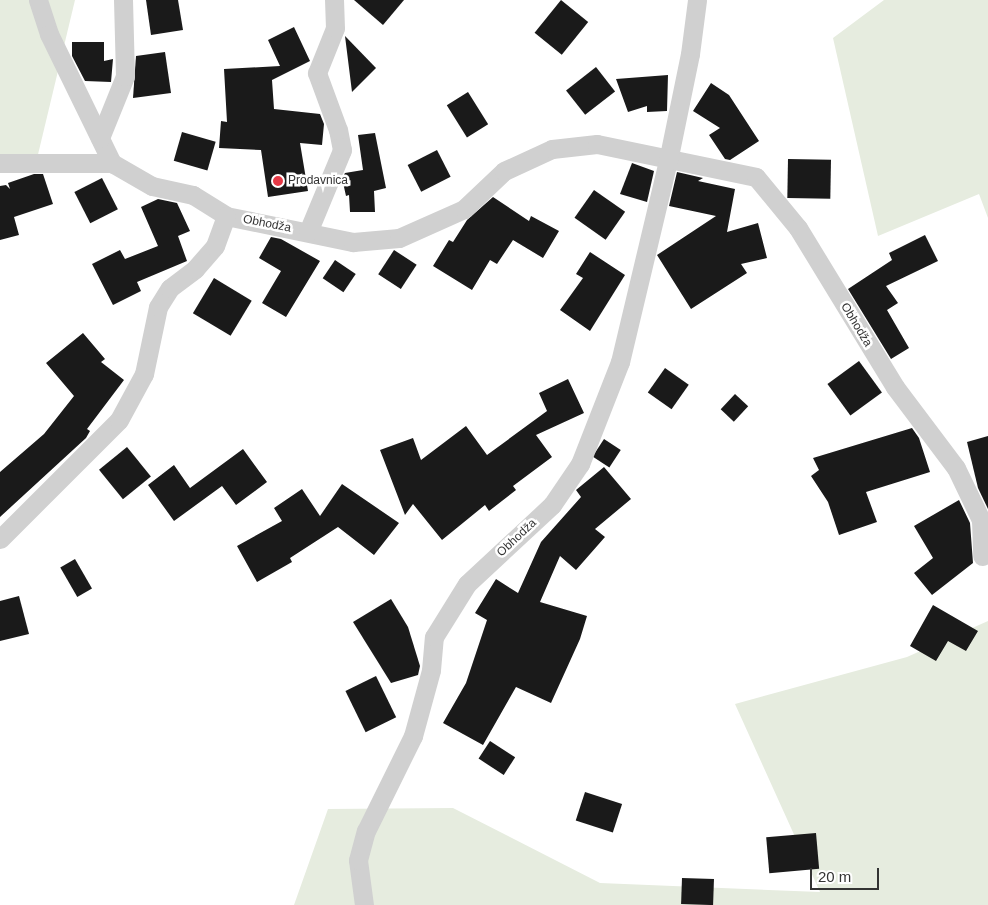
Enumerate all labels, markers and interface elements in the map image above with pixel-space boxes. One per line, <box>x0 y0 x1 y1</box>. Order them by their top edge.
place label: Prodavnica <box>288 174 348 188</box>
marker: Prodavnica <box>272 175 284 187</box>
street label: Obhodža <box>242 212 292 236</box>
street label: Obhodža <box>837 300 875 350</box>
street label: Obhodža <box>494 516 540 560</box>
scale bar <box>813 858 882 890</box>
text: 20 m <box>818 868 851 885</box>

